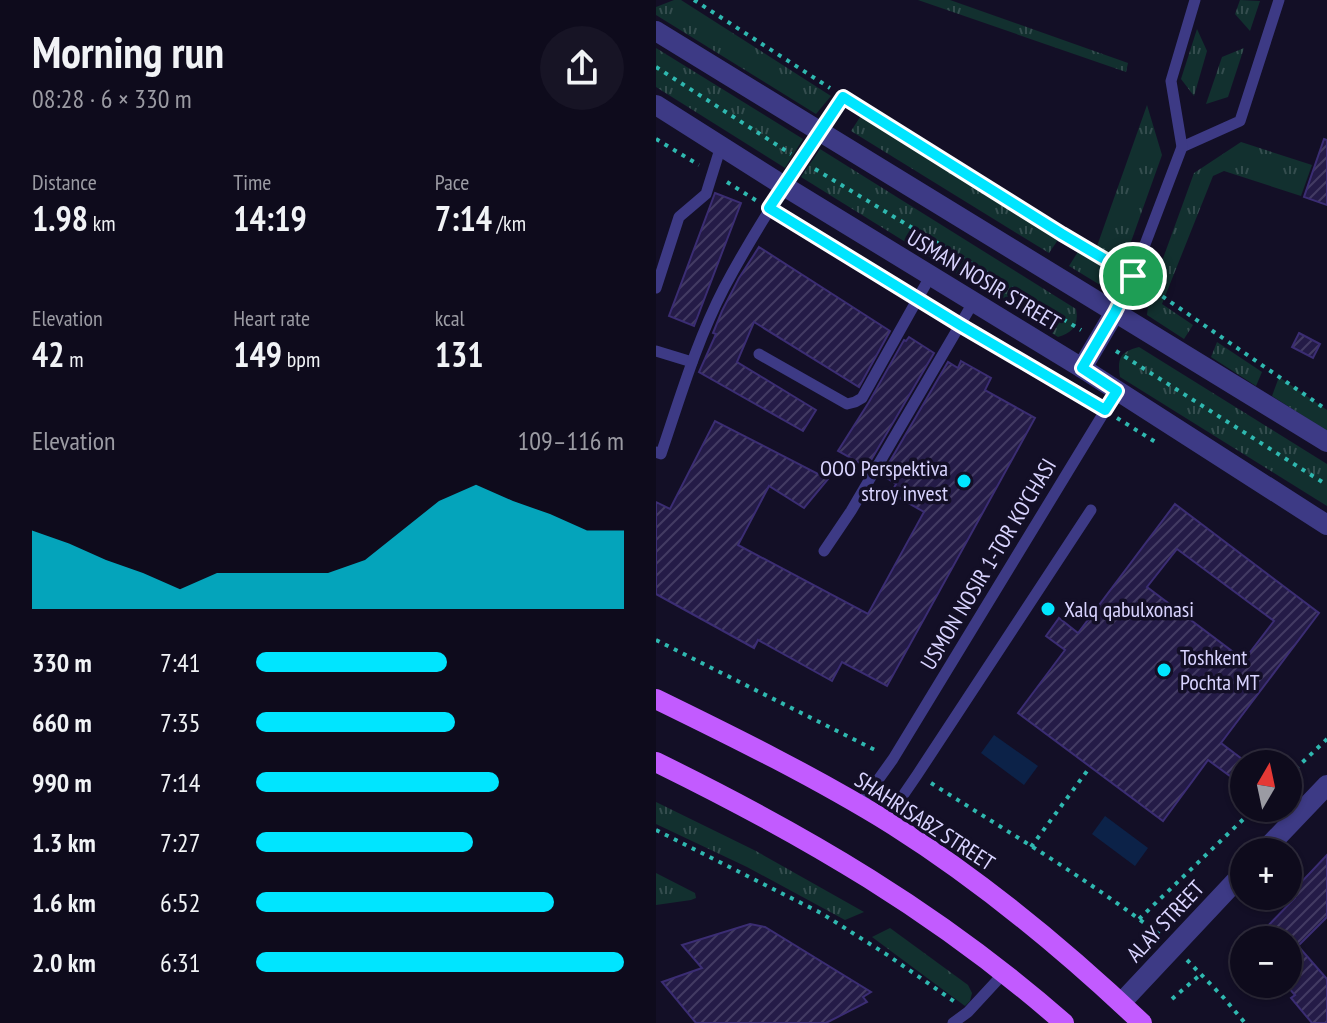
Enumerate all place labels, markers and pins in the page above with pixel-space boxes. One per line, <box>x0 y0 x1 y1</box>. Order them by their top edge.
pin <box>1099 242 1167 310</box>
place label: ООО Perspektiva stroy invest <box>820 454 948 507</box>
marker: ООО Perspektiva stroy invest <box>955 472 973 490</box>
place label: Xalq qabulxonasi <box>1064 595 1194 623</box>
marker: Xalq qabulxonasi <box>1039 600 1057 618</box>
place label: Toshkent Pochta MT <box>1180 643 1260 696</box>
marker: Toshkent Pochta MT <box>1155 661 1173 679</box>

